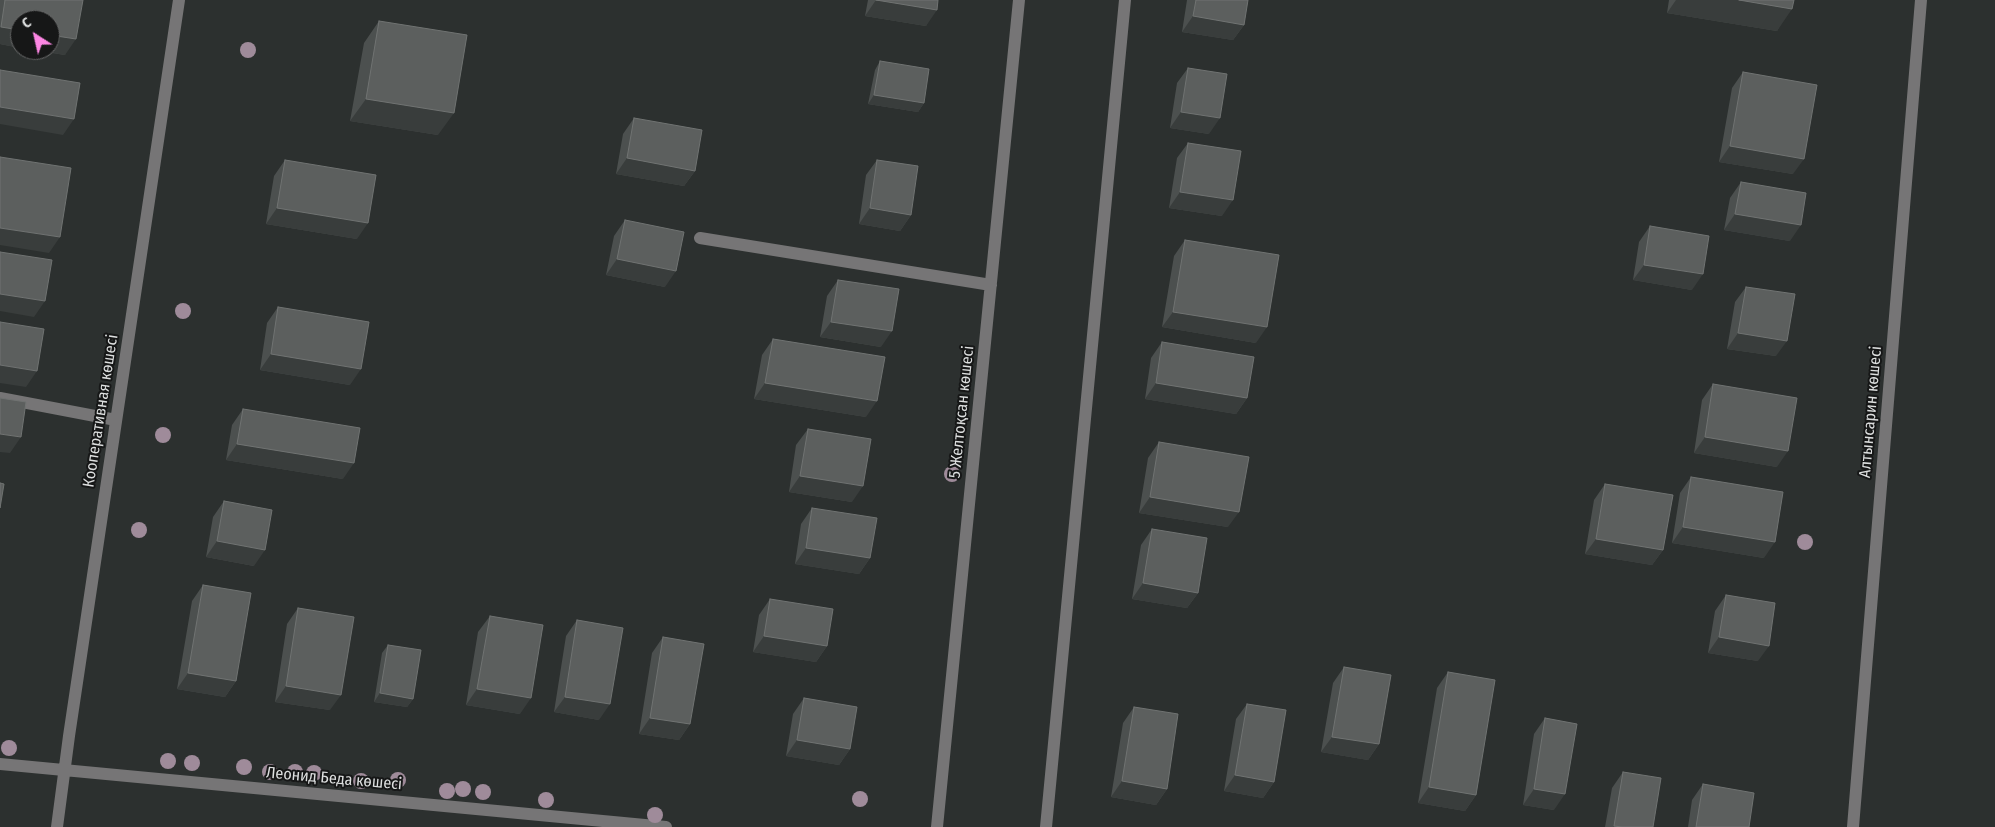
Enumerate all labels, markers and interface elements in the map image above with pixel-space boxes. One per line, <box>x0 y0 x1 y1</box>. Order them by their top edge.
north arrow <box>10 10 60 60</box>
text: С <box>19 14 35 32</box>
street label: Кооперативная көшесі <box>79 333 123 489</box>
street label: 5 Желтоқсан көшесі <box>945 345 979 479</box>
street label: Алтынсарин көшесі <box>1856 345 1886 479</box>
street label: Леонид Беда көшесі <box>265 763 403 795</box>

